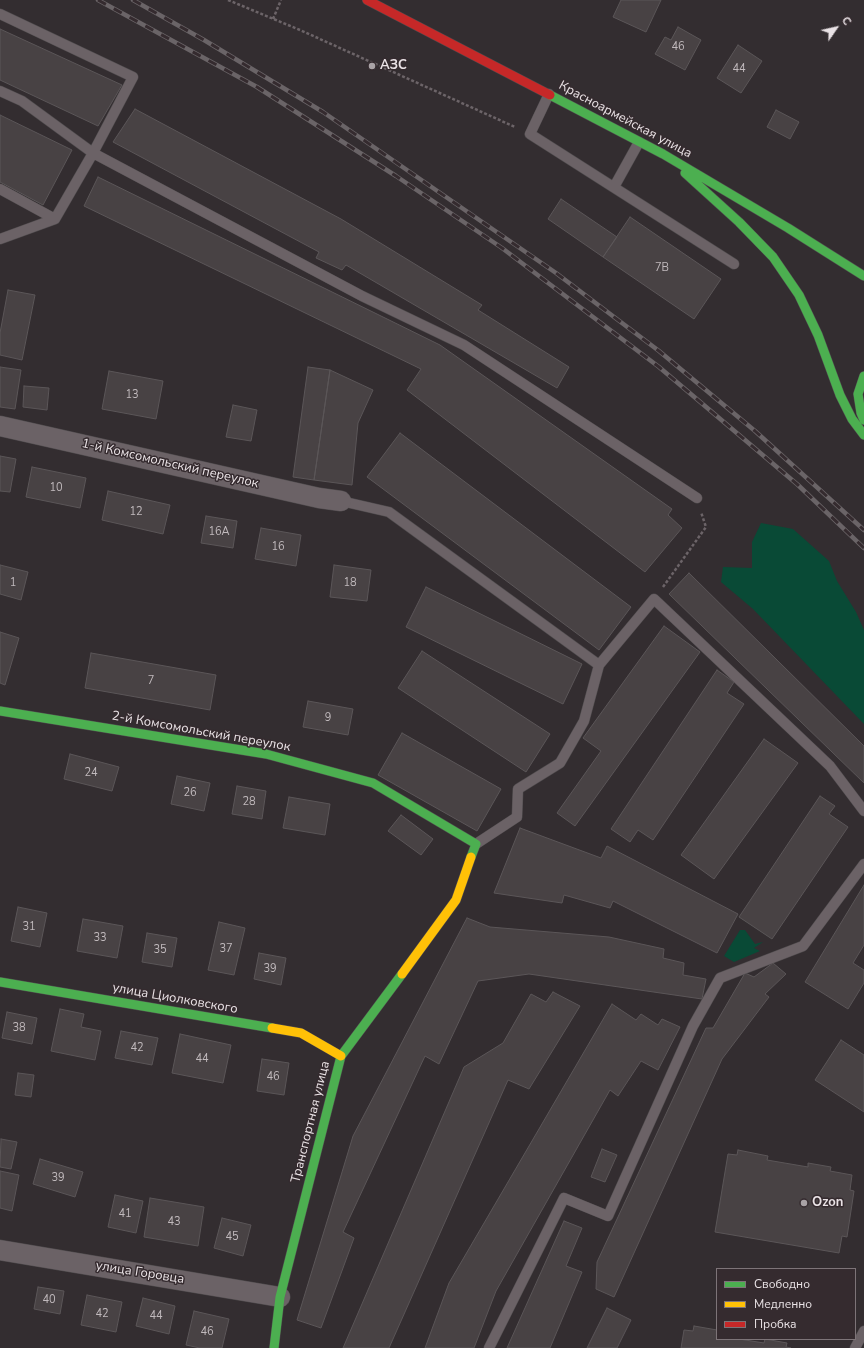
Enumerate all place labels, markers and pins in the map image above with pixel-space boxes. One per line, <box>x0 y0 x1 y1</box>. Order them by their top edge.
place label: АЗС <box>380 58 407 74</box>
marker: АЗС <box>367 61 377 71</box>
place label: Ozon <box>812 1195 843 1211</box>
marker: Ozon <box>799 1198 809 1208</box>

